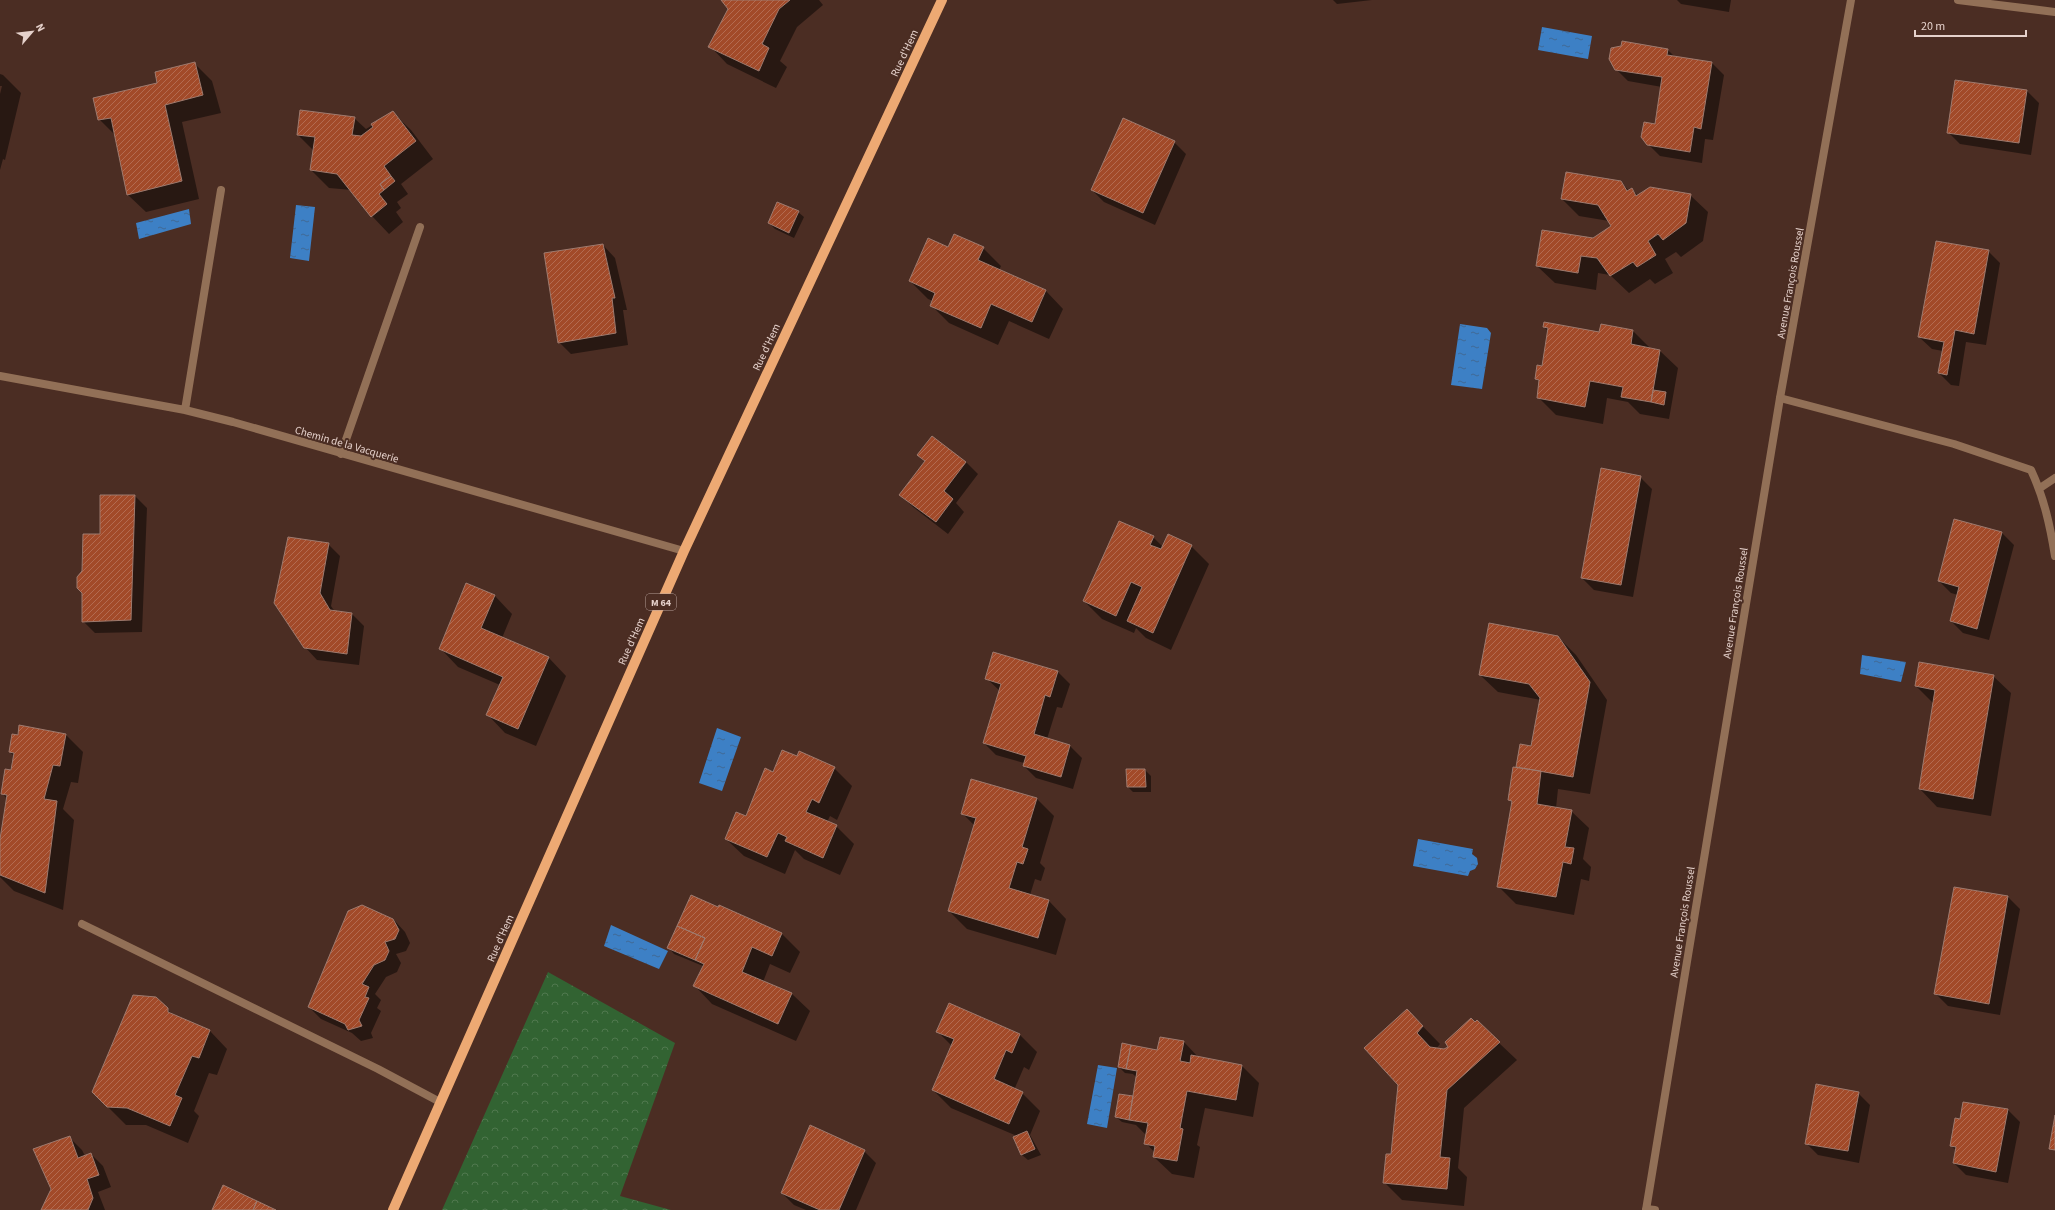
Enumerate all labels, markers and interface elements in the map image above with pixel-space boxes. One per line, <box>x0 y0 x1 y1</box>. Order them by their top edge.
north arrow <box>12 12 52 52</box>
scale bar <box>1915 12 2026 38</box>
text: 20 m <box>1921 18 1945 35</box>
text: N <box>32 21 49 34</box>
street label: Rue d'Hem <box>887 27 922 79</box>
street label: Avenue François Roussel <box>1773 226 1808 340</box>
street label: Rue d'Hem <box>749 321 784 373</box>
street label: Chemin de la Vacquerie <box>293 422 401 467</box>
street label: Avenue François Roussel <box>1719 546 1752 660</box>
road number: M 64 <box>646 594 676 610</box>
street label: Rue d'Hem <box>614 615 649 667</box>
street label: Avenue François Roussel <box>1666 865 1699 979</box>
street label: Rue d'Hem <box>483 912 518 964</box>

